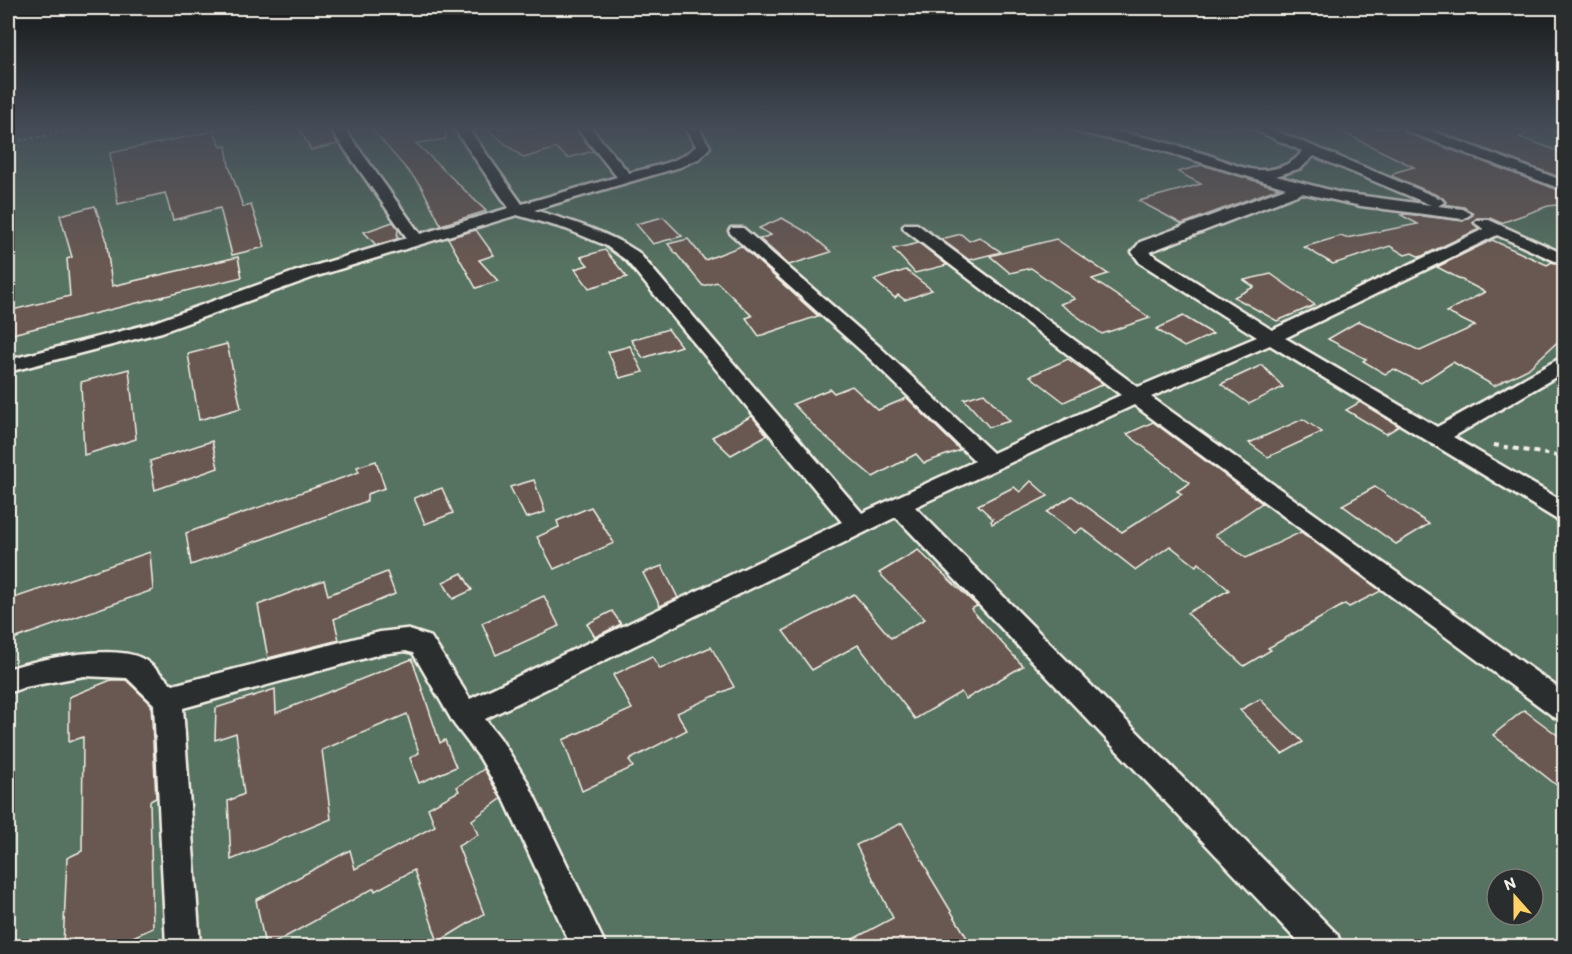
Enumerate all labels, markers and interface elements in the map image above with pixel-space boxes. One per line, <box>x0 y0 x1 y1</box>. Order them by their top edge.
north arrow <box>1485 867 1545 927</box>
text: N <box>1501 873 1518 894</box>

